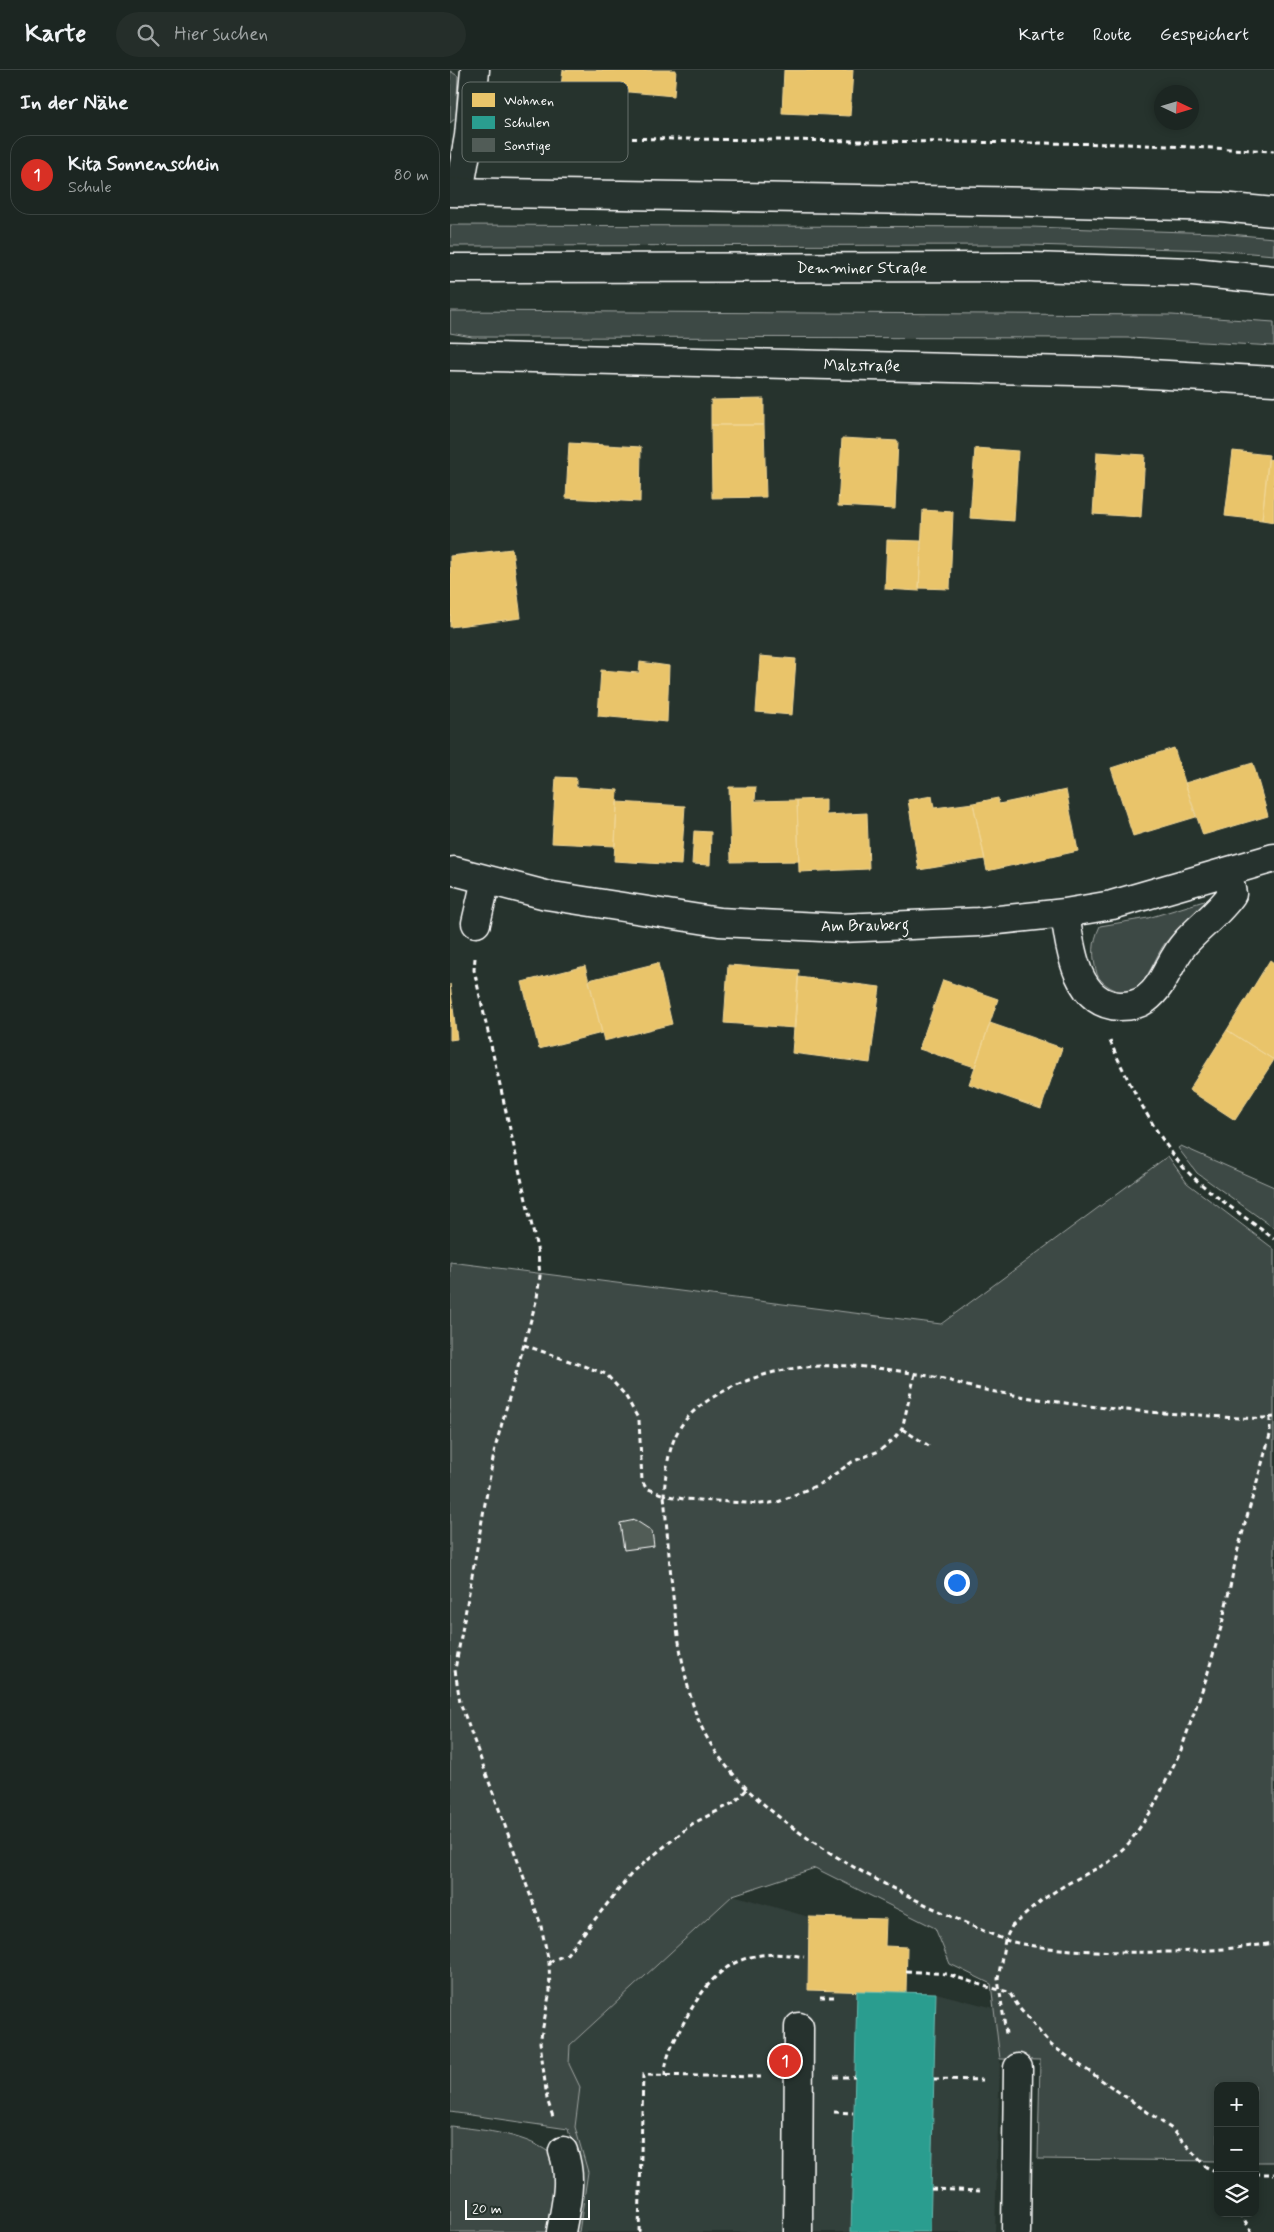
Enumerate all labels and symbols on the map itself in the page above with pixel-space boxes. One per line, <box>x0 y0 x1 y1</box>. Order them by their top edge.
legend <box>462 82 628 162</box>
north arrow <box>1154 85 1199 130</box>
text: Wohnen <box>504 92 554 110</box>
text: Schulen <box>504 114 550 132</box>
text: Sonstige <box>504 137 551 155</box>
street label: Demminer Straße <box>797 258 927 279</box>
street label: Malzstraße <box>823 355 901 377</box>
street label: Am Brauberg <box>821 915 909 938</box>
your location <box>944 1570 970 1596</box>
pin: 1 <box>769 2042 801 2080</box>
scale bar <box>465 2197 590 2220</box>

